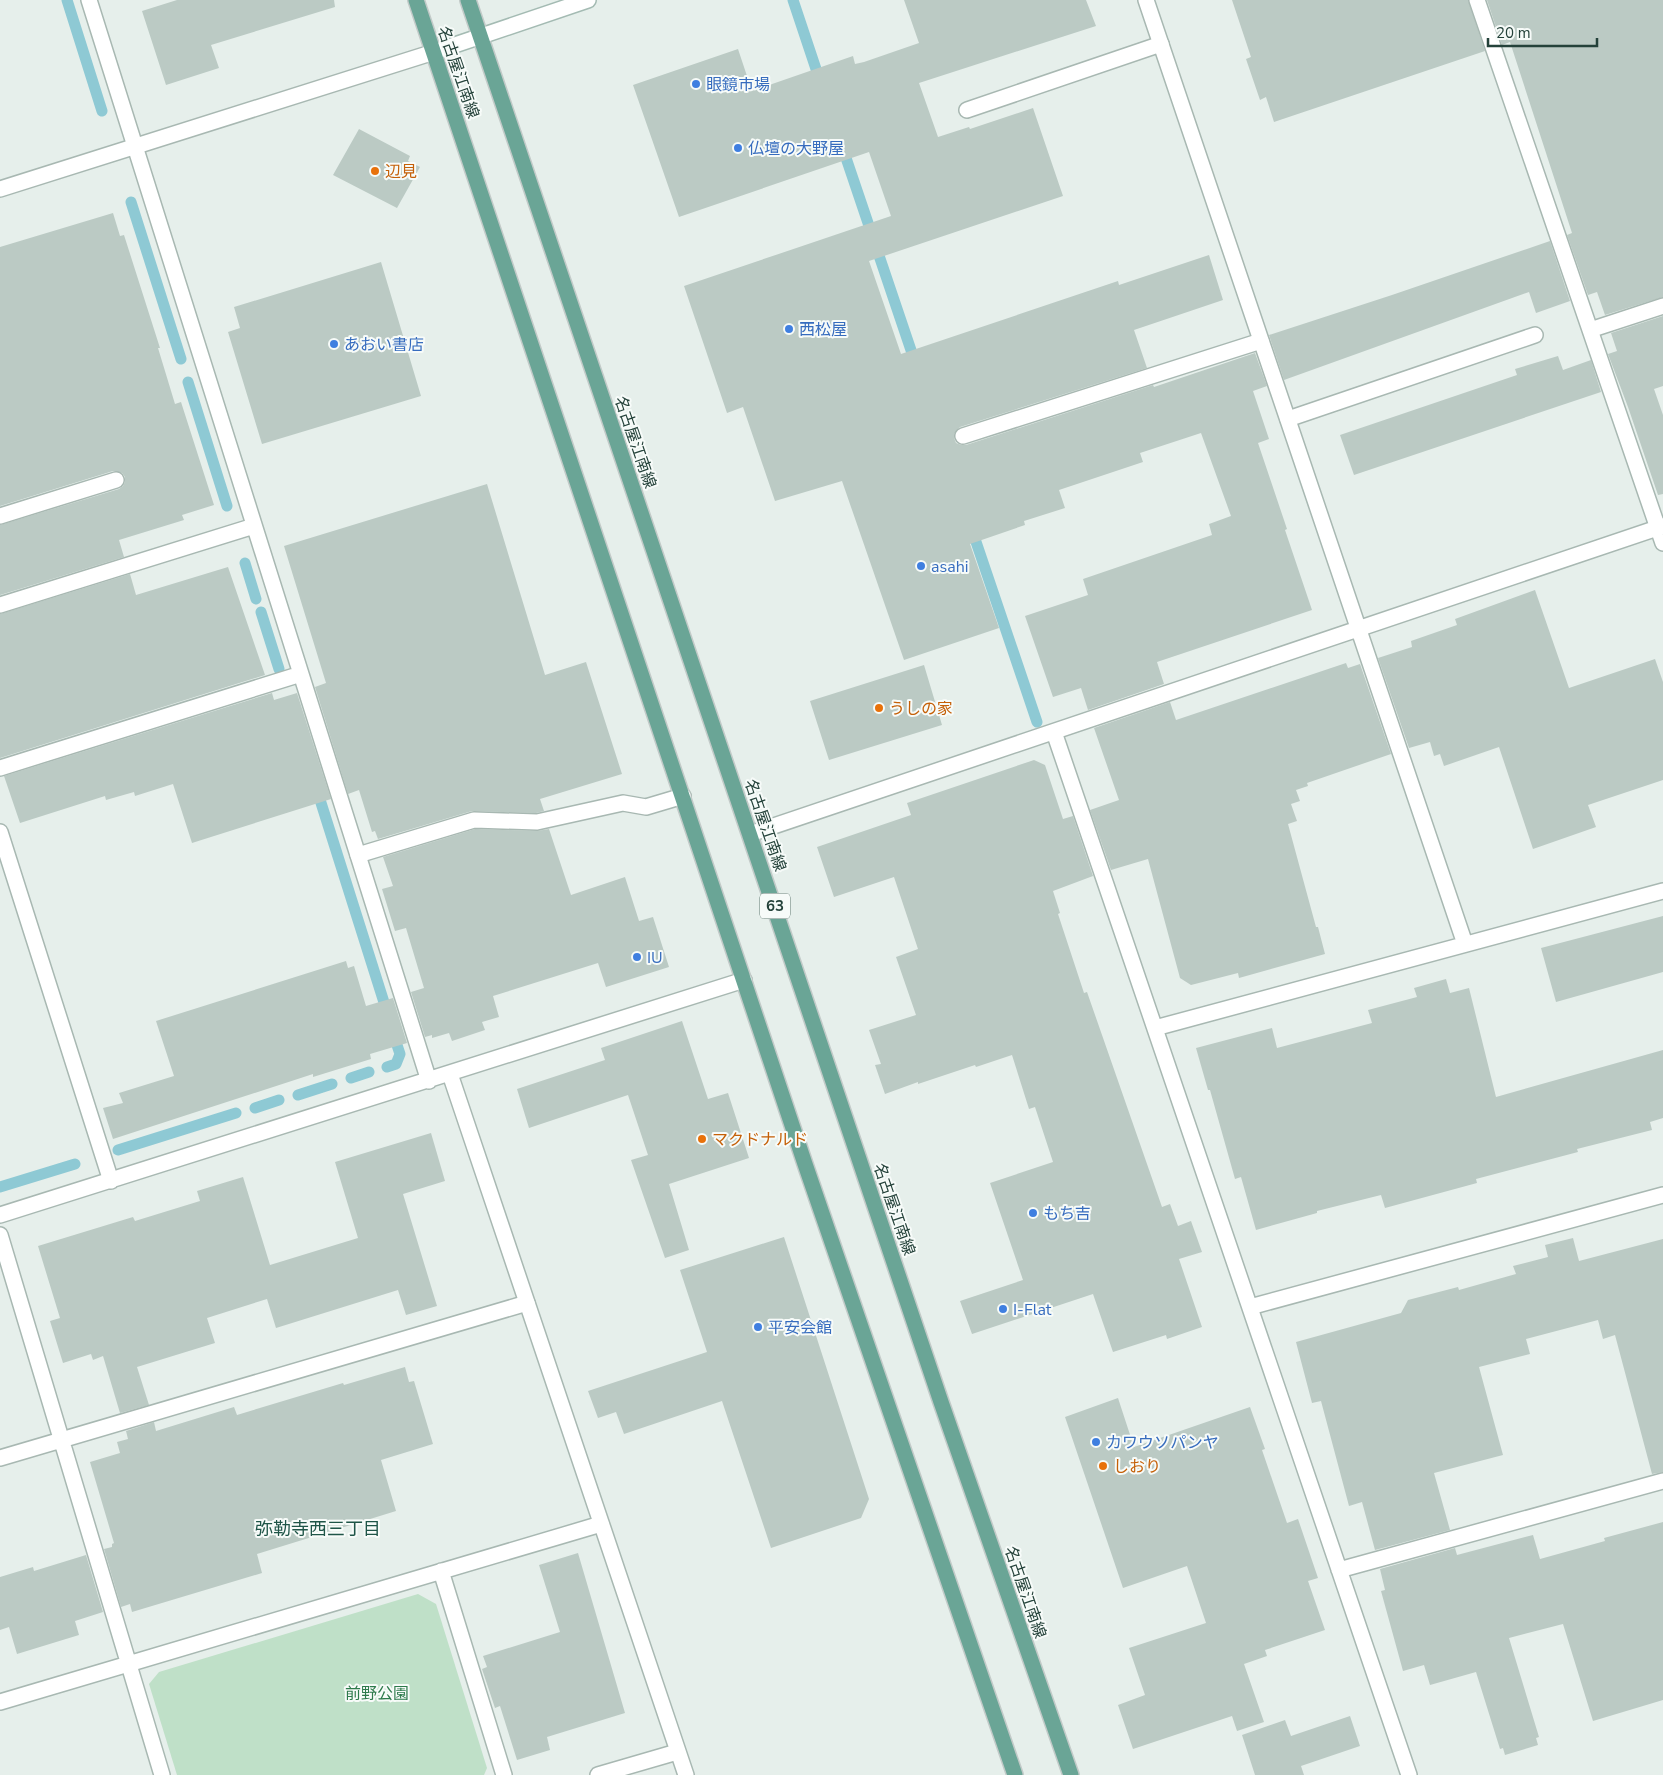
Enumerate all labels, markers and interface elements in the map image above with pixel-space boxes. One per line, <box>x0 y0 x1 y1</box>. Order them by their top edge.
scale bar <box>1488 15 1597 47</box>
street label: 名古屋江南線 <box>432 23 484 121</box>
text: 20 m <box>1496 23 1531 43</box>
place label: 眼鏡市場 <box>706 74 770 96</box>
marker: 眼鏡市場 <box>690 78 702 90</box>
place label: 仏壇の大野屋 <box>748 138 844 160</box>
marker: 仏壇の大野屋 <box>732 142 744 154</box>
place label: 辺見 <box>385 161 417 183</box>
marker: 辺見 <box>369 165 381 177</box>
place label: 西松屋 <box>799 319 847 341</box>
marker: 西松屋 <box>783 323 795 335</box>
place label: あおい書店 <box>344 334 424 356</box>
marker: あおい書店 <box>328 338 340 350</box>
street label: 名古屋江南線 <box>609 393 661 491</box>
place label: asahi <box>931 556 968 578</box>
marker: asahi <box>915 560 927 572</box>
place label: うしの家 <box>889 698 953 720</box>
marker: うしの家 <box>873 702 885 714</box>
street label: 名古屋江南線 <box>739 776 791 874</box>
road number: 63 <box>760 894 790 918</box>
place label: IU <box>647 947 663 969</box>
marker: IU <box>631 951 643 963</box>
place label: マクドナルド <box>712 1129 808 1151</box>
marker: マクドナルド <box>696 1133 708 1145</box>
street label: 名古屋江南線 <box>868 1160 920 1258</box>
place label: もち吉 <box>1043 1203 1091 1225</box>
marker: もち吉 <box>1027 1207 1039 1219</box>
place label: I-Flat <box>1013 1299 1052 1321</box>
marker: I-Flat <box>997 1303 1009 1315</box>
place label: 平安会館 <box>768 1317 832 1339</box>
marker: 平安会館 <box>752 1321 764 1333</box>
place label: カワウソパンヤ <box>1106 1432 1219 1454</box>
marker: カワウソパンヤ <box>1090 1436 1102 1448</box>
place label: しおり <box>1113 1456 1161 1478</box>
marker: しおり <box>1097 1460 1109 1472</box>
district label: 弥勒寺西三丁目 <box>255 1517 381 1541</box>
street label: 名古屋江南線 <box>999 1543 1051 1641</box>
park label: 前野公園 <box>345 1683 409 1705</box>

